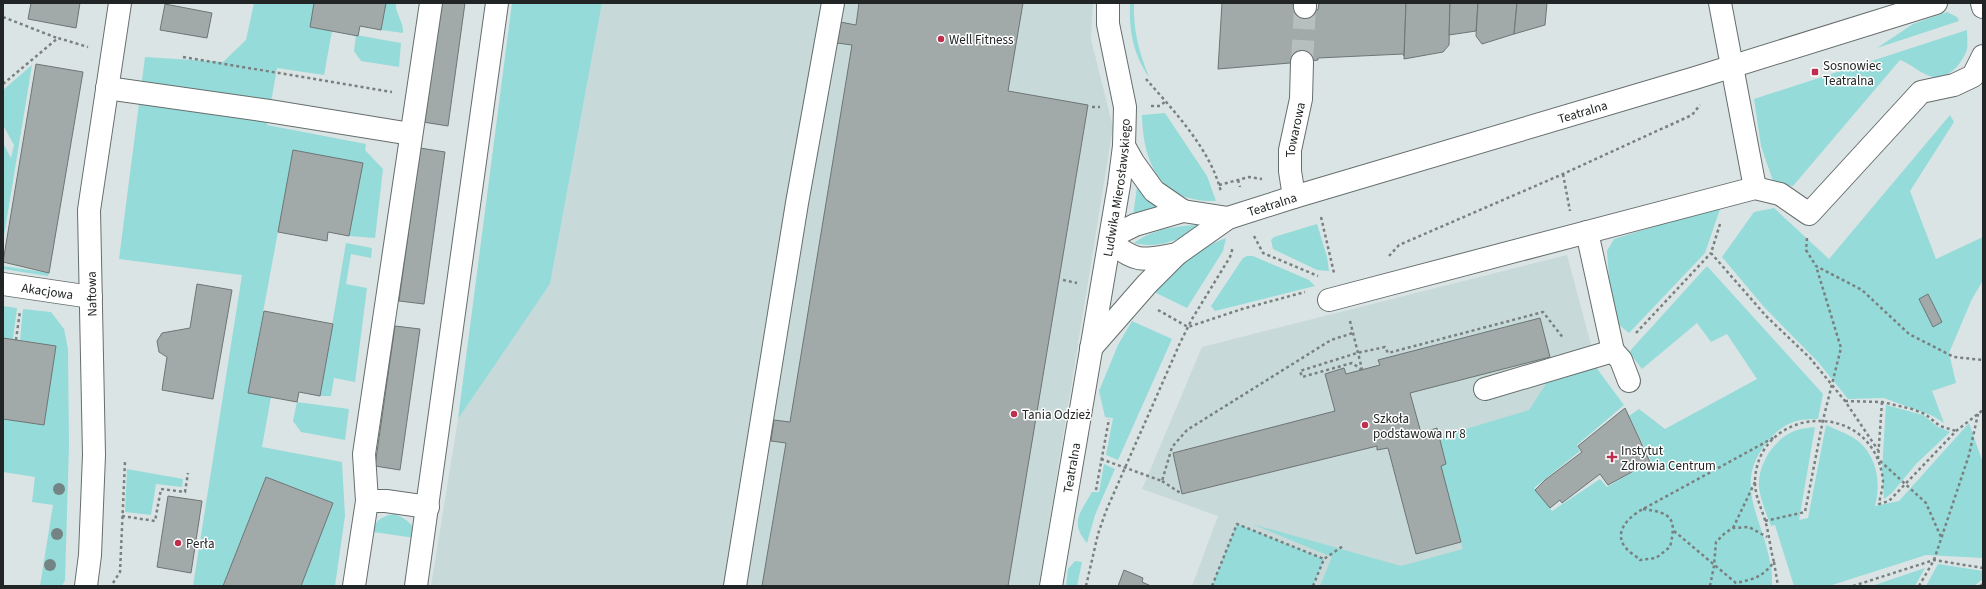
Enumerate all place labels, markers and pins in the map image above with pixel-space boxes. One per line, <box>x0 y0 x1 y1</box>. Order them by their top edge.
place label: Well Fitness <box>949 31 1014 49</box>
marker: Well Fitness <box>936 34 946 44</box>
place label: Sosnowiec Teatralna <box>1823 57 1882 90</box>
marker: Sosnowiec Teatralna <box>1810 67 1820 77</box>
place label: Tania Odzież <box>1022 406 1091 424</box>
marker: Tania Odzież <box>1009 409 1019 419</box>
place label: Szkoła podstawowa nr 8 <box>1373 410 1466 443</box>
marker: Szkoła podstawowa nr 8 <box>1360 420 1370 430</box>
place label: Instytut Zdrowia Centrum <box>1621 442 1716 475</box>
marker: Instytut Zdrowia Centrum <box>1606 451 1618 463</box>
place label: Perła <box>186 535 214 553</box>
marker: Perła <box>173 538 183 548</box>

